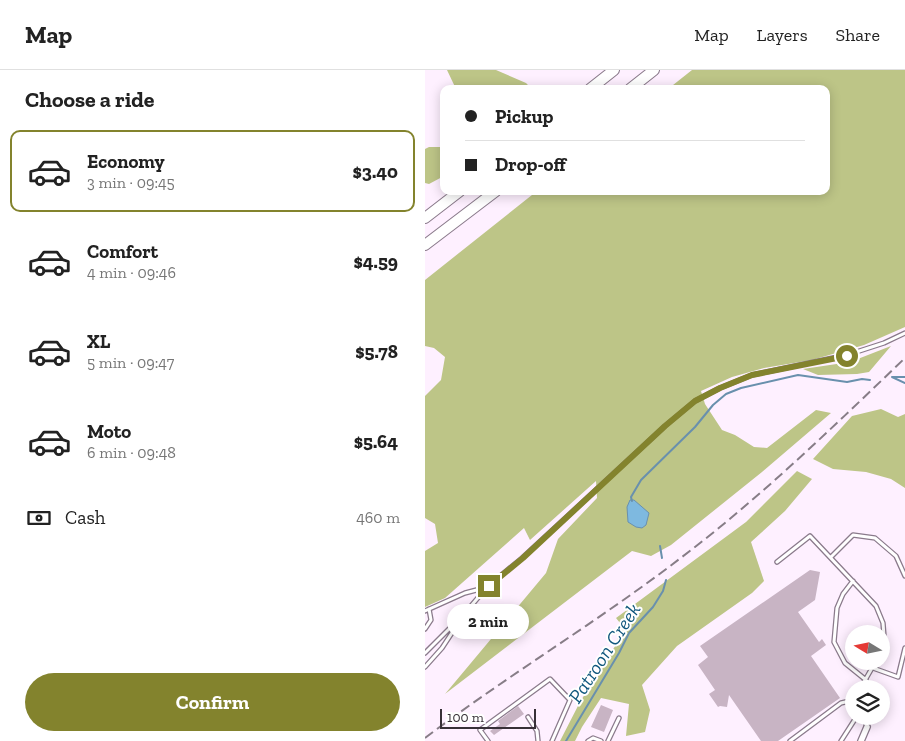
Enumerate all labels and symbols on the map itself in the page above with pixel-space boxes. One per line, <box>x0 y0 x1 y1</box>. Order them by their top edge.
route start <box>836 345 858 367</box>
route end <box>478 575 500 597</box>
water label: Patroon Creek <box>563 598 645 707</box>
callout: 2 min <box>448 604 530 638</box>
north arrow <box>845 625 890 670</box>
scale bar <box>440 706 536 729</box>

